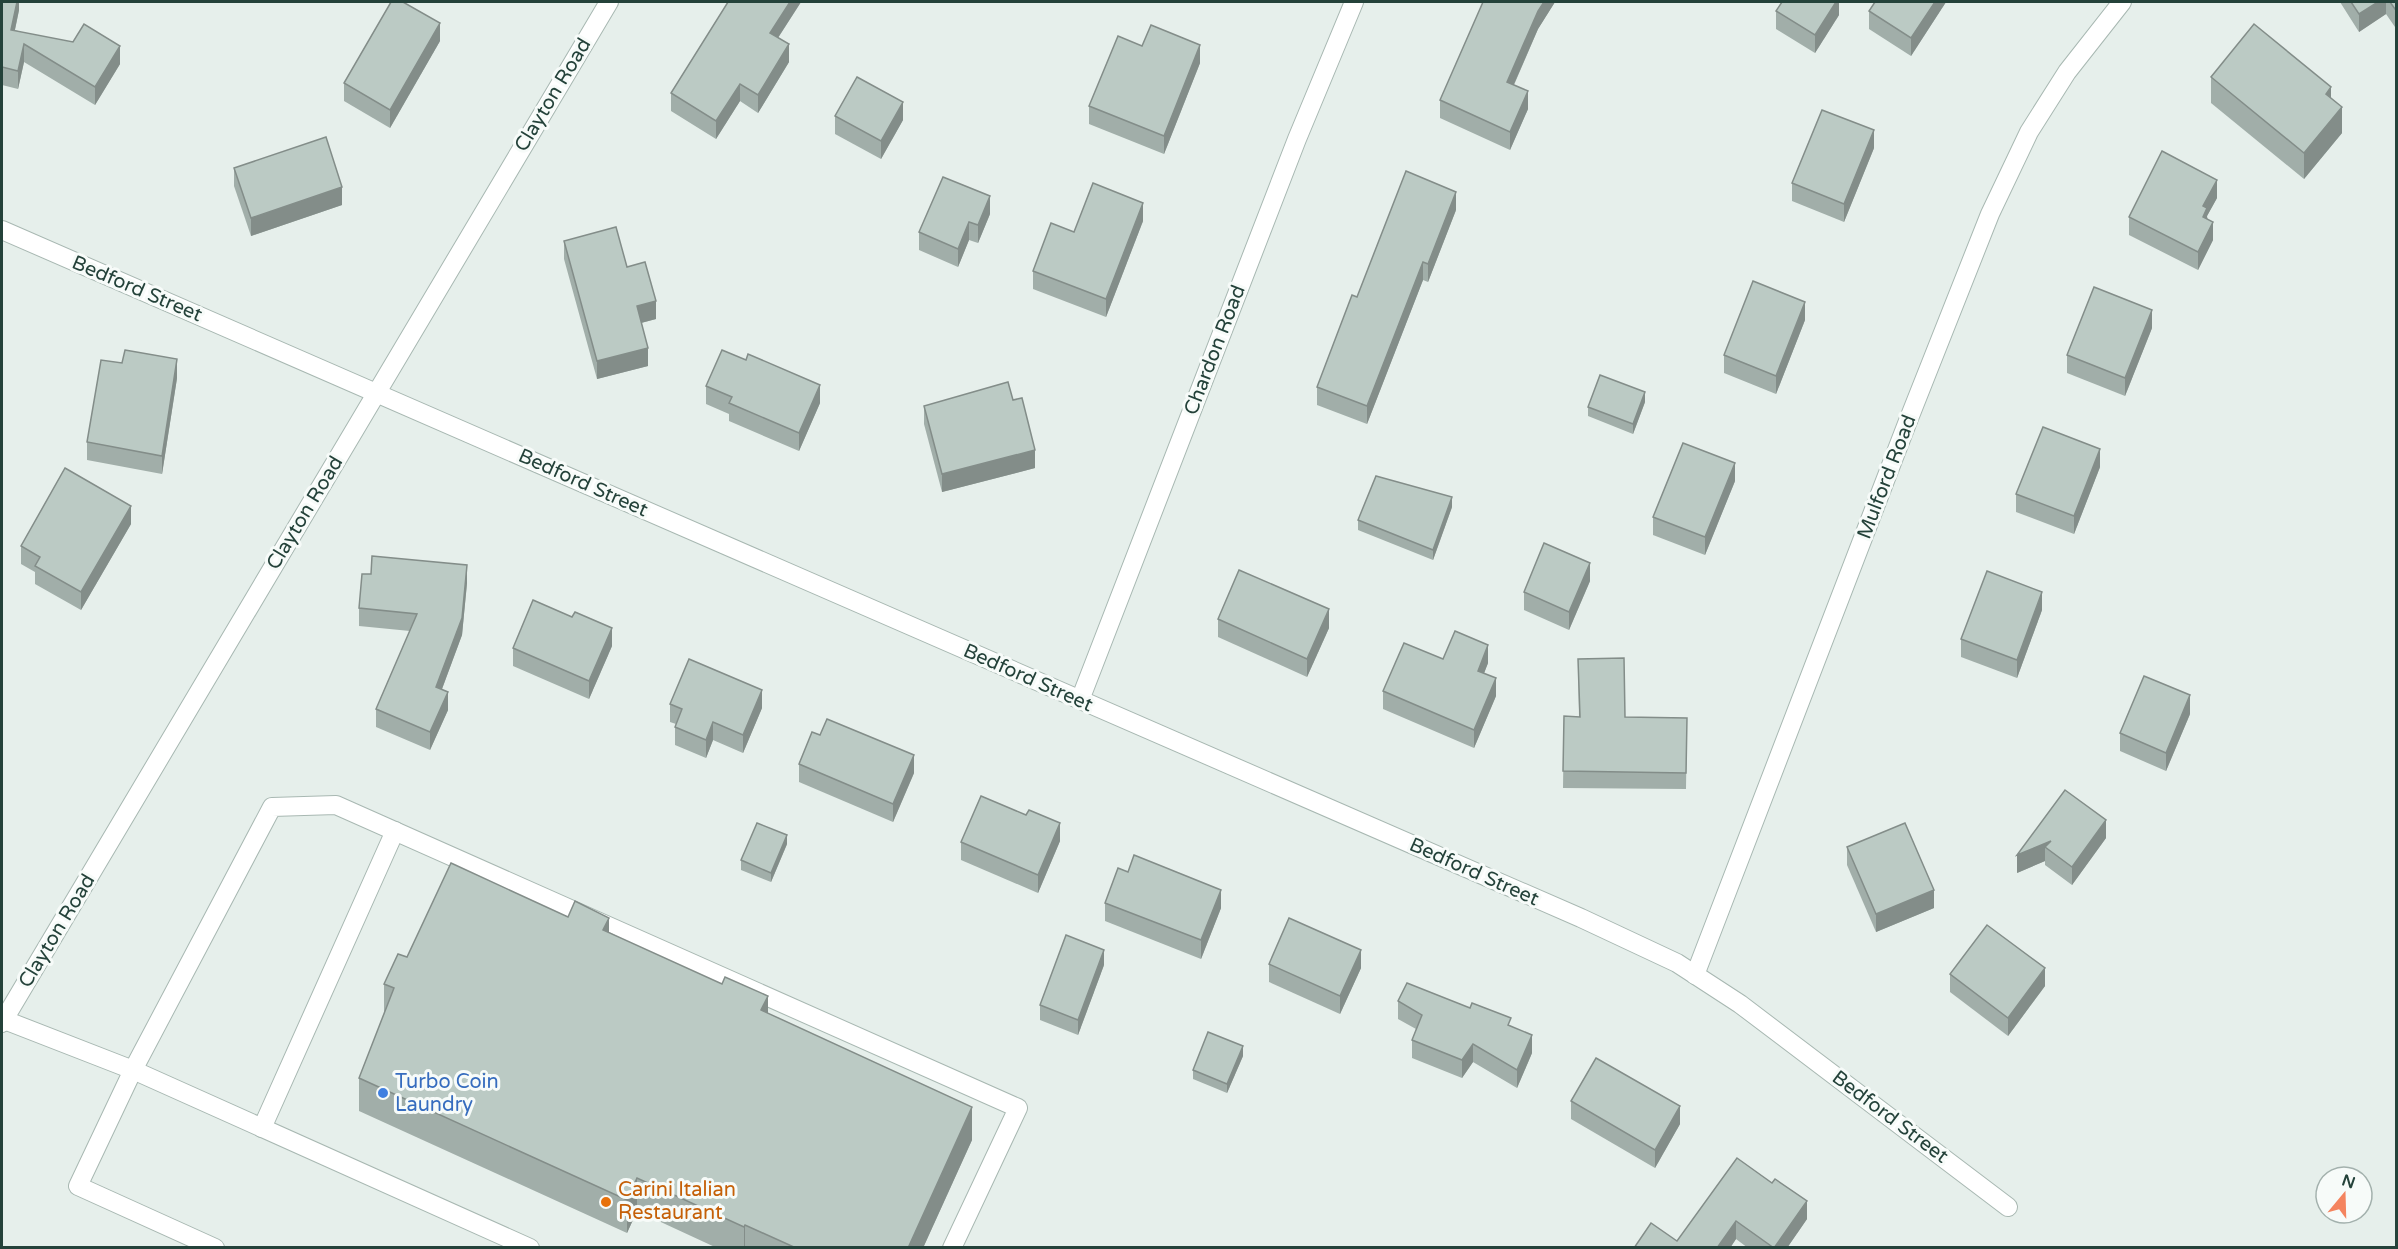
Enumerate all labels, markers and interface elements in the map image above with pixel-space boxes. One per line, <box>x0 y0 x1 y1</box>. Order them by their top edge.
street label: Clayton Road <box>510 34 596 156</box>
street label: Bedford Street <box>68 251 206 327</box>
street label: Chardon Road <box>1179 282 1251 418</box>
street label: Mulford Road <box>1852 412 1922 542</box>
street label: Bedford Street <box>515 444 652 522</box>
street label: Clayton Road <box>262 452 348 574</box>
street label: Bedford Street <box>960 639 1097 717</box>
street label: Bedford Street <box>1406 833 1543 911</box>
street label: Clayton Road <box>14 870 100 992</box>
street label: Bedford Street <box>1827 1066 1953 1169</box>
place label: Turbo Coin Laundry <box>395 1070 499 1117</box>
marker: Turbo Coin Laundry <box>376 1086 390 1100</box>
north arrow <box>2314 1165 2374 1225</box>
text: N <box>2339 1170 2358 1193</box>
place label: Carini Italian Restaurant <box>618 1178 736 1225</box>
marker: Carini Italian Restaurant <box>599 1195 613 1209</box>

